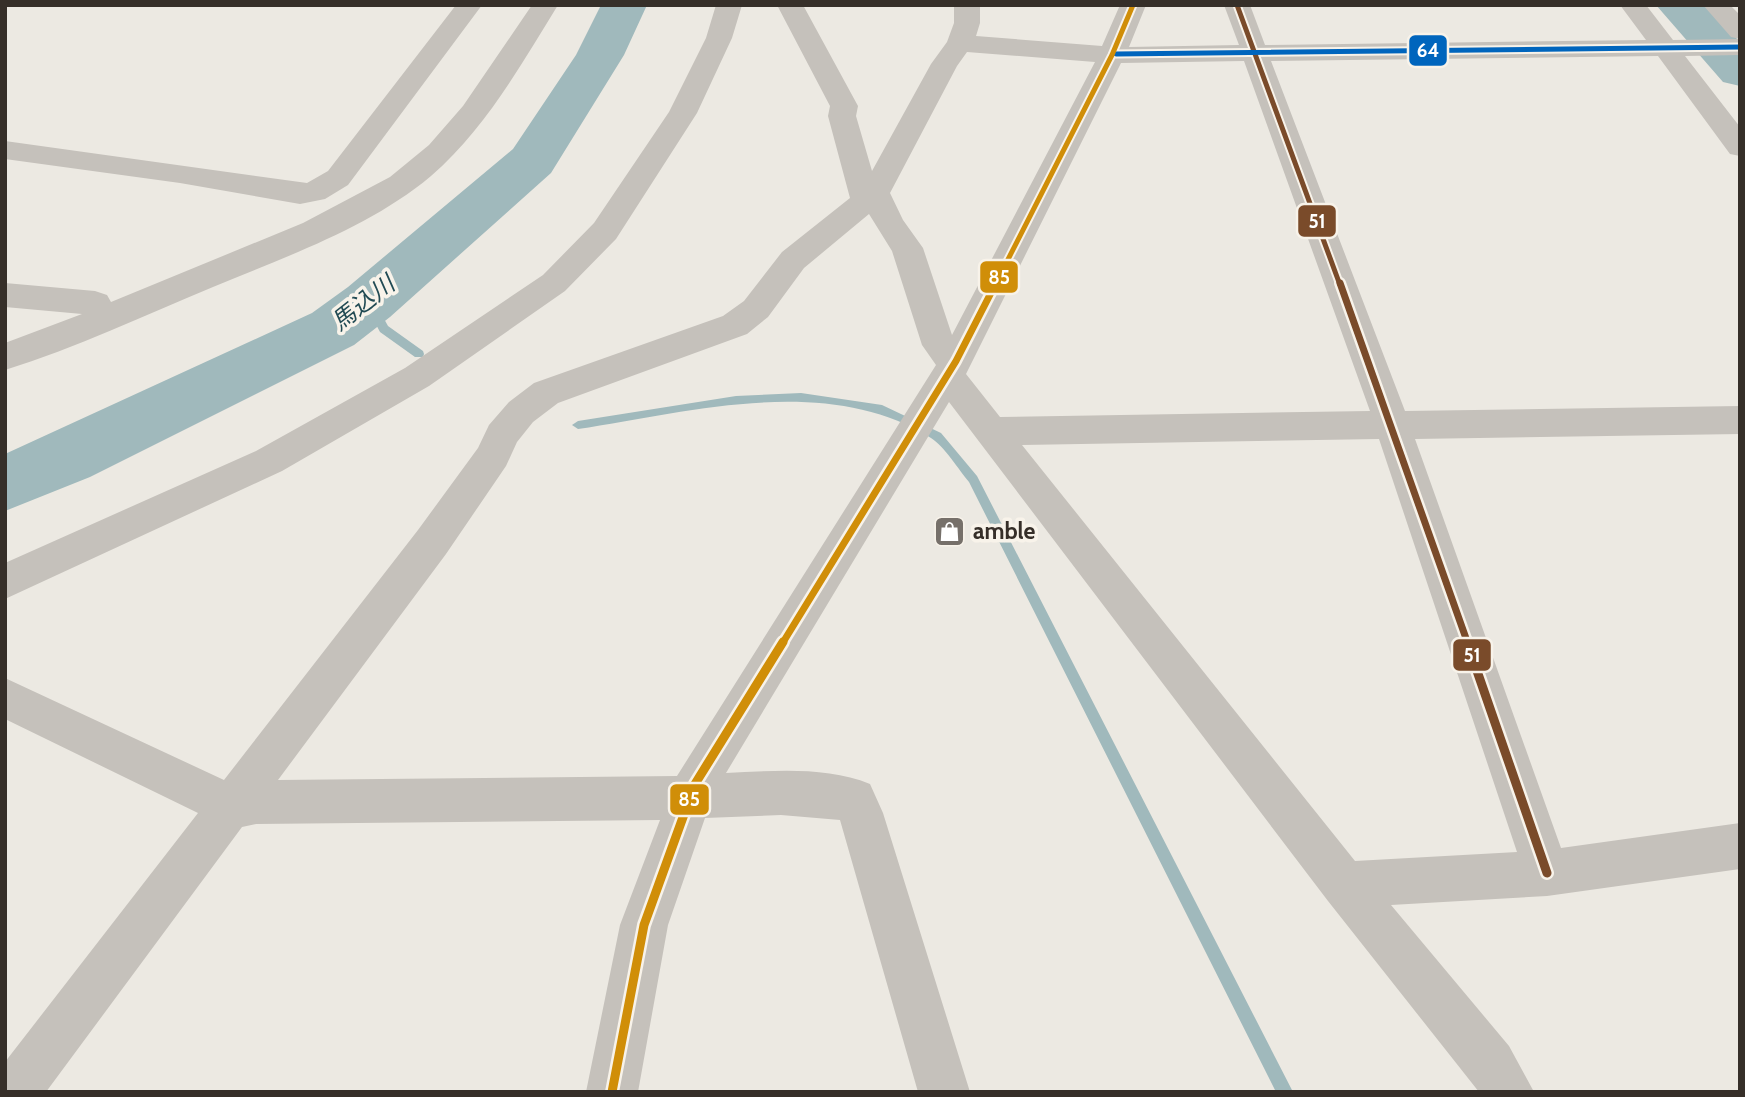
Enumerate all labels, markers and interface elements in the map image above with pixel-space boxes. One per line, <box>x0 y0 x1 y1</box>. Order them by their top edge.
line badge: 64 <box>1408 34 1448 67</box>
text: 64 <box>1417 39 1439 62</box>
line badge: 51 <box>1297 204 1337 238</box>
text: 51 <box>1308 210 1326 233</box>
line badge: 85 <box>979 260 1019 294</box>
text: 85 <box>988 266 1010 289</box>
water label: 馬込川 <box>325 267 402 336</box>
shop icon: amble <box>933 514 967 548</box>
place label: amble <box>973 517 1036 545</box>
line badge: 51 <box>1452 638 1492 672</box>
text: 51 <box>1463 644 1481 667</box>
line badge: 85 <box>669 783 710 816</box>
text: 85 <box>678 788 700 811</box>

